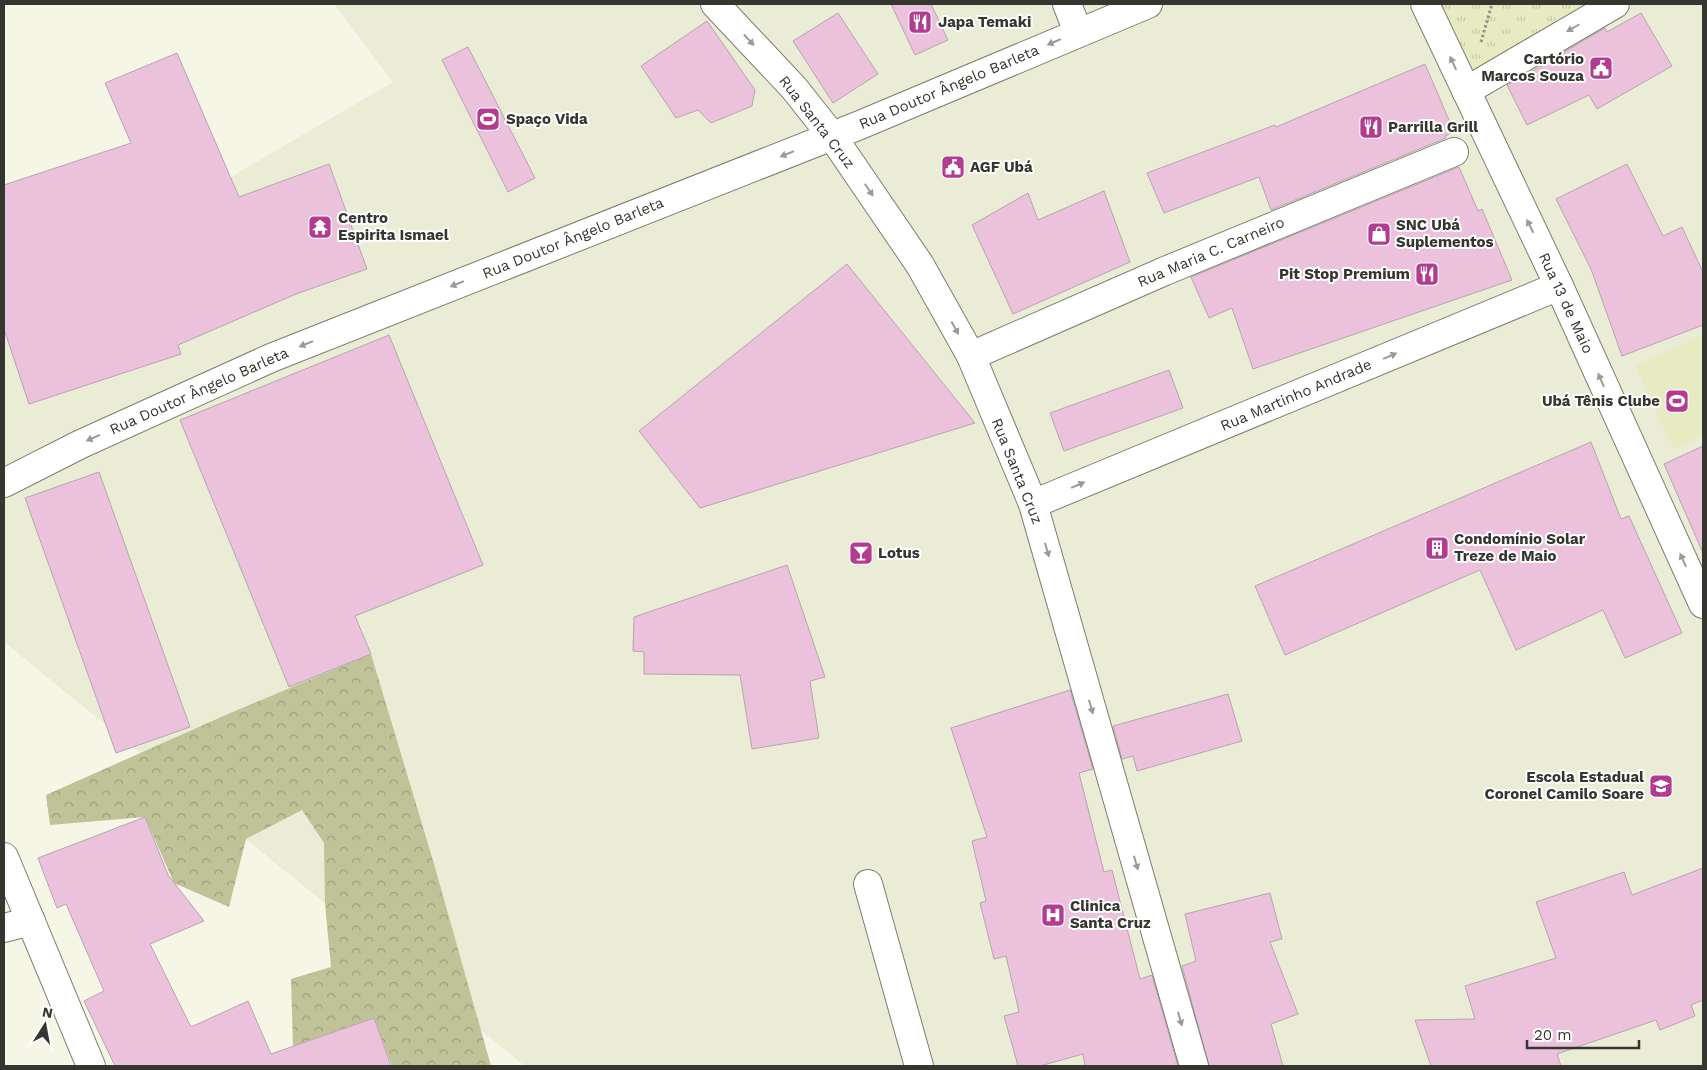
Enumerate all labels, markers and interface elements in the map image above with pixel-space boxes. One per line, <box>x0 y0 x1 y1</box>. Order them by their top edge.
restaurant icon: Japa Temaki <box>907 9 933 35</box>
place label: Japa Temaki <box>938 13 1031 31</box>
one-way arrow <box>1567 24 1580 33</box>
one-way arrow <box>743 33 754 46</box>
one-way arrow <box>1047 39 1061 47</box>
street label: Rua Doutor Ângelo Barleta <box>856 41 1042 133</box>
place label: Cartório Marcos Souza <box>1481 50 1584 85</box>
public building icon: Cartório Marcos Souza <box>1588 55 1614 81</box>
one-way arrow <box>1449 56 1457 70</box>
street label: Rua Santa Cruz <box>775 72 859 172</box>
sports icon: Spaço Vida <box>475 106 501 132</box>
place label: Spaço Vida <box>506 110 588 128</box>
restaurant icon: Parrilla Grill <box>1358 114 1384 140</box>
place label: Parrilla Grill <box>1388 118 1478 136</box>
one-way arrow <box>780 150 794 158</box>
public building icon: AGF Ubá <box>940 154 966 180</box>
place label: AGF Ubá <box>970 158 1033 176</box>
one-way arrow <box>864 184 874 197</box>
street label: Rua Doutor Ângelo Barleta <box>480 193 667 283</box>
place label: Centro Espirita Ismael <box>338 209 449 244</box>
street label: Rua Maria C. Carneiro <box>1135 213 1287 291</box>
temple icon: Centro Espirita Ismael <box>307 214 333 240</box>
place label: SNC Ubá Suplementos <box>1396 216 1494 251</box>
one-way arrow <box>1526 219 1534 233</box>
shop icon: SNC Ubá Suplementos <box>1366 221 1392 247</box>
street label: Rua 13 de Maio <box>1535 250 1597 356</box>
restaurant icon: Pit Stop Premium <box>1414 261 1440 287</box>
place label: Pit Stop Premium <box>1279 265 1410 283</box>
one-way arrow <box>450 281 464 289</box>
one-way arrow <box>951 321 959 335</box>
one-way arrow <box>299 341 313 349</box>
street label: Rua Doutor Ângelo Barleta <box>107 343 292 439</box>
one-way arrow <box>1383 351 1397 359</box>
street label: Rua Martinho Andrade <box>1218 355 1374 435</box>
one-way arrow <box>1597 373 1605 387</box>
sports icon: Ubá Tênis Clube <box>1664 388 1690 414</box>
place label: Ubá Tênis Clube <box>1542 392 1660 410</box>
street label: Rua Santa Cruz <box>988 415 1046 527</box>
one-way arrow <box>86 435 100 443</box>
one-way arrow <box>1071 480 1086 488</box>
place label: Condomínio Solar Treze de Maio <box>1454 530 1586 565</box>
building icon: Condomínio Solar Treze de Maio <box>1424 535 1450 561</box>
bar icon: Lotus <box>848 540 874 566</box>
one-way arrow <box>1043 543 1051 558</box>
place label: Lotus <box>878 544 920 562</box>
one-way arrow <box>1679 553 1687 567</box>
one-way arrow <box>1088 699 1096 714</box>
place label: Escola Estadual Coronel Camilo Soare <box>1485 768 1644 803</box>
school or university icon: Escola Estadual Coronel Camilo Soare <box>1648 773 1674 799</box>
one-way arrow <box>1132 855 1140 871</box>
place label: Clinica Santa Cruz <box>1070 897 1151 932</box>
hospital icon: Clinica Santa Cruz <box>1040 902 1066 928</box>
north arrow <box>20 1000 70 1050</box>
text: N <box>41 1003 54 1021</box>
one-way arrow <box>1177 1012 1185 1027</box>
scale bar <box>1527 1018 1640 1050</box>
text: 20 m <box>1534 1026 1572 1044</box>

